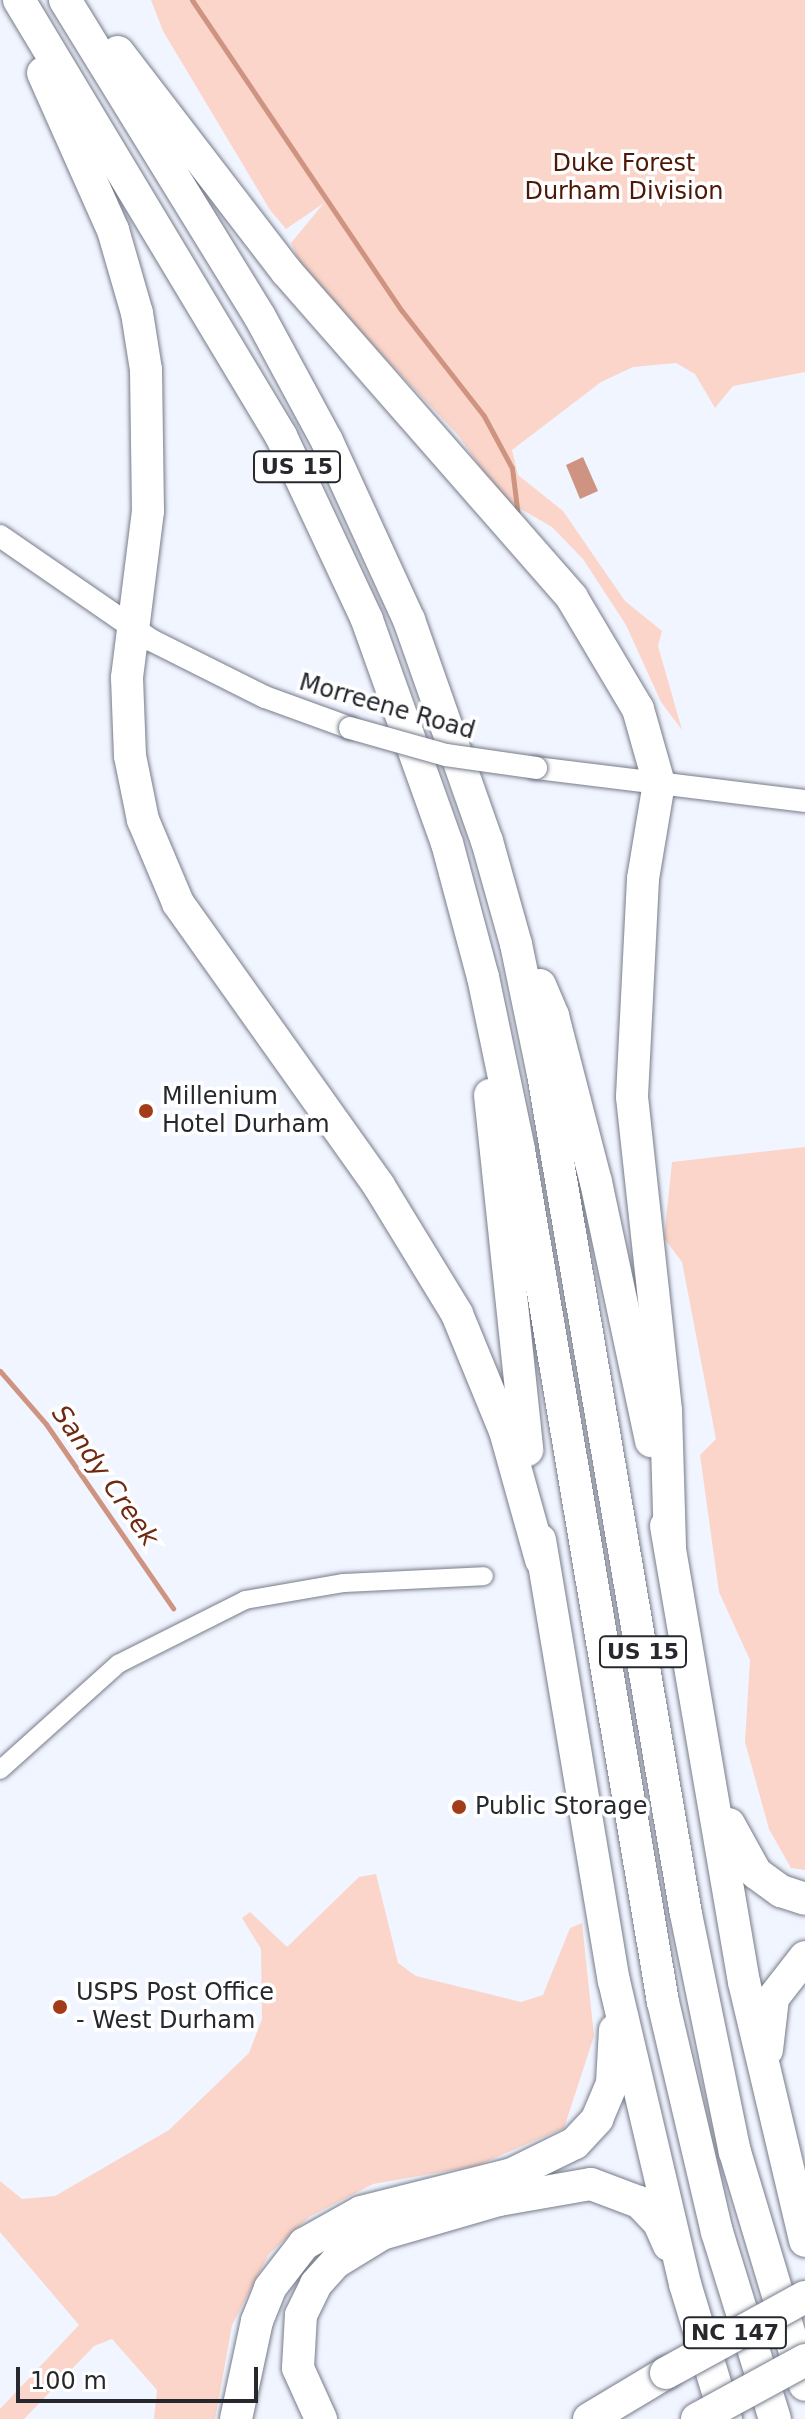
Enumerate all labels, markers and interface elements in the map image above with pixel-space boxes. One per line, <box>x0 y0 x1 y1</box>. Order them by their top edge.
park label: Duke Forest Durham Division <box>524 150 724 206</box>
road number: US 15 <box>253 449 341 485</box>
street label: Morreene Road <box>296 668 478 746</box>
place label: Millenium Hotel Durham <box>162 1083 330 1139</box>
marker: Millenium Hotel Durham <box>137 1102 155 1120</box>
water label: Sandy Creek <box>45 1399 165 1553</box>
road number: US 15 <box>599 1634 687 1670</box>
place label: Public Storage <box>475 1793 648 1821</box>
marker: Public Storage <box>450 1798 468 1816</box>
place label: USPS Post Office - West Durham <box>76 1979 274 2035</box>
marker: USPS Post Office - West Durham <box>51 1998 69 2016</box>
road number: NC 147 <box>681 2315 789 2351</box>
scale bar <box>20 2351 262 2401</box>
text: 100 m <box>30 2367 107 2395</box>

